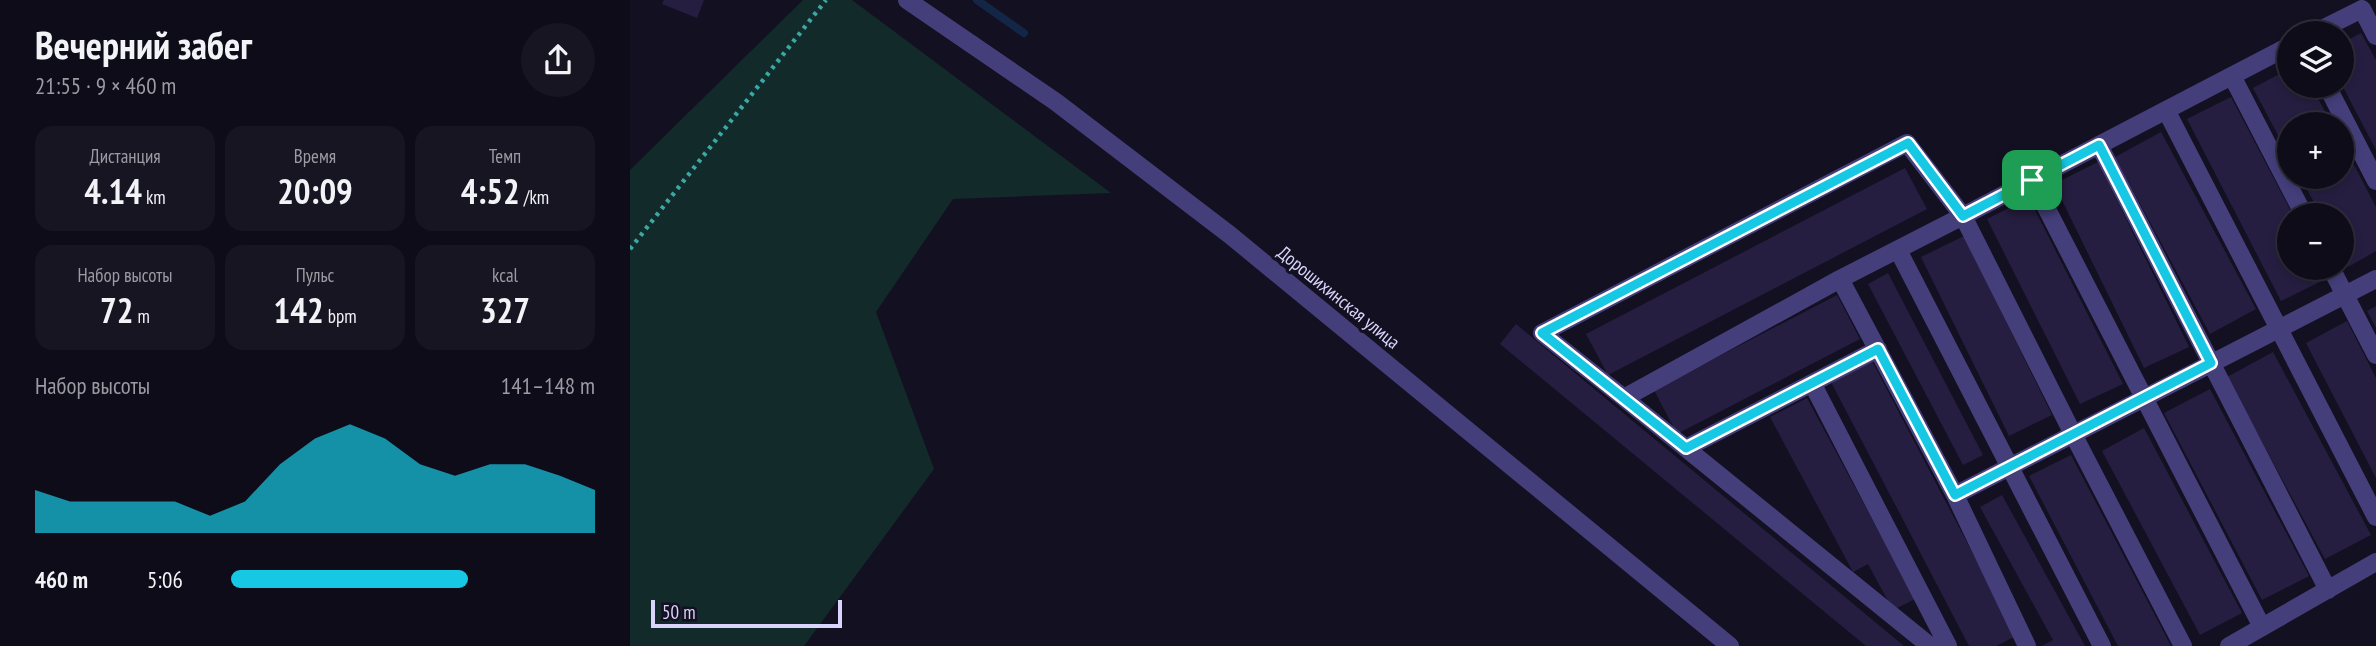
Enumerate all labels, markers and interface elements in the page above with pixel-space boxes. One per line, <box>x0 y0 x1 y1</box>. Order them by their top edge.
text: Вечерний забег <box>35 20 252 69</box>
map controls <box>2277 21 2354 280</box>
button: layers <box>2277 21 2354 98</box>
button: share <box>521 23 595 97</box>
text: 21:55 · 9 × 460 m <box>35 71 176 100</box>
button: + <box>2277 112 2354 189</box>
text: Дистанция <box>89 144 161 168</box>
text: Время <box>294 144 336 168</box>
text: Темп <box>489 144 521 168</box>
pin <box>2002 150 2062 210</box>
icon: arrive <box>2013 161 2051 199</box>
text: 4.14 <box>84 168 142 214</box>
text: 20:09 <box>277 168 353 214</box>
text: 4:52 <box>461 168 520 214</box>
text: km <box>142 185 166 209</box>
text: /km <box>520 185 549 209</box>
button: − <box>2277 203 2354 280</box>
street label: Дорошихинская улица <box>1273 240 1405 354</box>
text: Набор высоты <box>77 263 173 287</box>
text: Пульс <box>296 263 334 287</box>
text: kcal <box>492 263 518 287</box>
text: 72 <box>100 287 134 333</box>
text: 142 <box>273 287 324 333</box>
text: 327 <box>480 287 530 333</box>
text: m <box>134 304 150 328</box>
text: bpm <box>324 304 357 328</box>
text: Набор высоты <box>35 371 150 400</box>
text: 141–148 m <box>501 371 595 400</box>
text: 460 m <box>35 565 88 594</box>
text: 5:06 <box>147 565 183 594</box>
scale bar <box>651 597 842 629</box>
text: 50 m <box>662 600 696 624</box>

